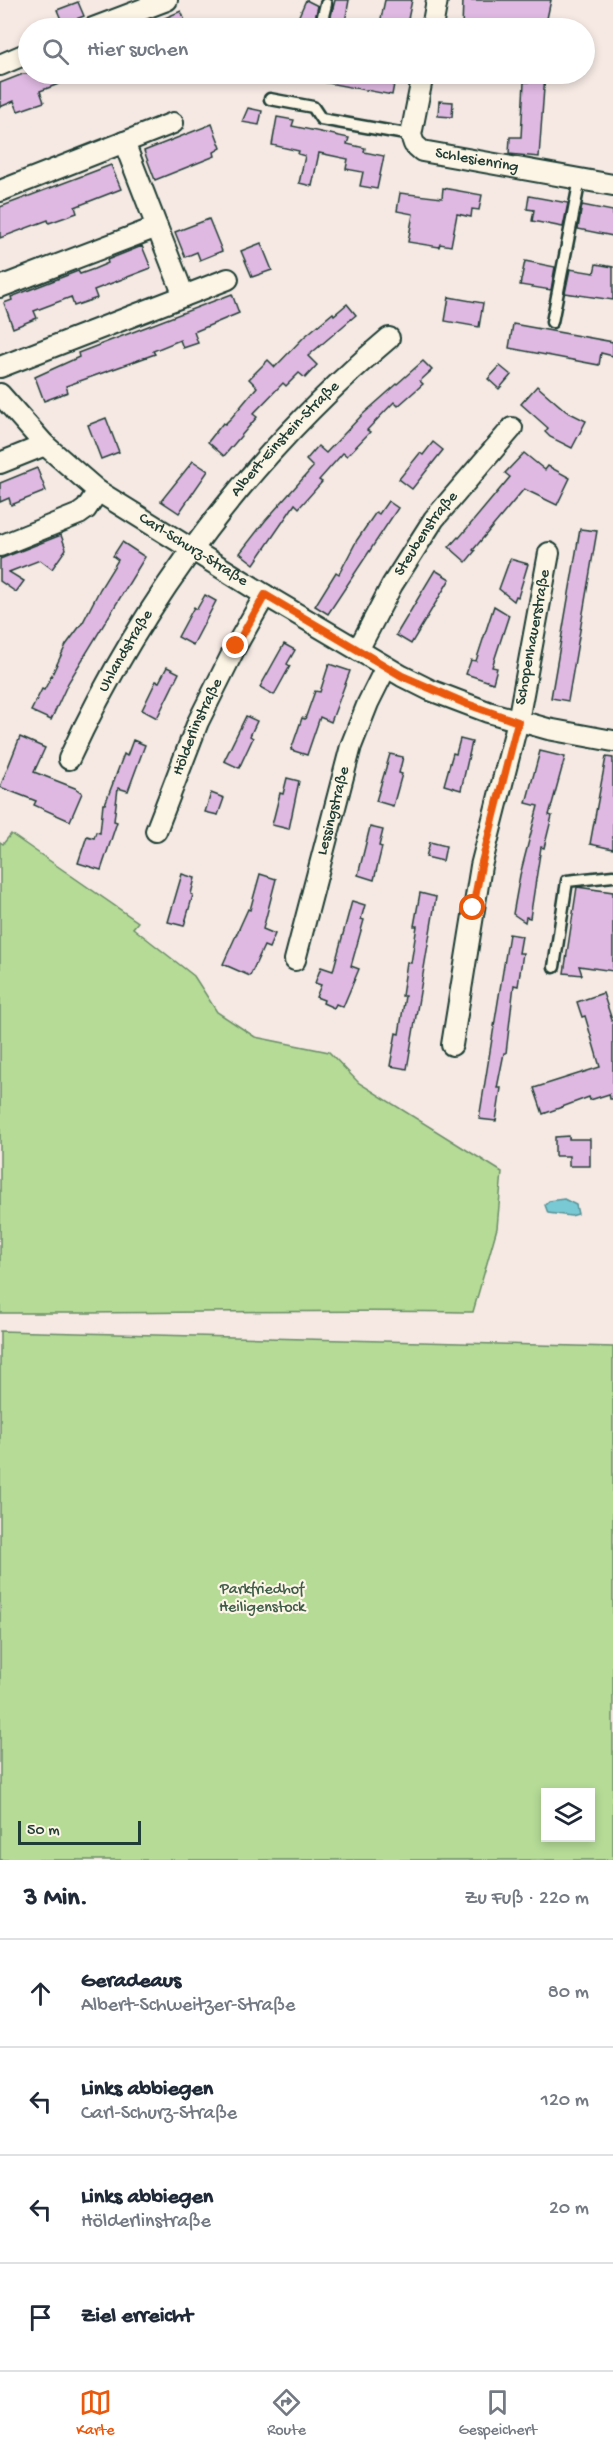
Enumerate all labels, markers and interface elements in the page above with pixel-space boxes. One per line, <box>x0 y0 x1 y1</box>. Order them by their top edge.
search box <box>18 18 595 84</box>
icon: search <box>39 35 72 68</box>
text: Hier suchen <box>87 38 188 64</box>
street label: Schlesienring <box>434 144 520 178</box>
street label: Albert-Einstein-Straße <box>227 377 344 501</box>
street label: Steubenstraße <box>390 487 463 580</box>
street label: Carl-Schurz-Straße <box>135 509 252 592</box>
street label: Schopenhauerstraße <box>512 567 555 707</box>
street label: Uhlandstraße <box>95 606 158 696</box>
route end <box>222 632 248 658</box>
street label: Hölderlinstraße <box>169 675 228 778</box>
street label: Lessingstraße <box>313 764 355 857</box>
route start <box>459 894 485 920</box>
park label: Parkfriedhof Heiligenstock <box>219 1581 307 1618</box>
map controls <box>541 1788 595 1842</box>
button: layers <box>541 1788 595 1842</box>
scale bar <box>18 1818 141 1846</box>
text: 50 m <box>27 1822 60 1841</box>
text: 3 Min. <box>24 1884 88 1915</box>
text: Zu Fuß · 220 m <box>464 1888 589 1911</box>
text: Geradeaus <box>81 1969 181 1995</box>
icon: ahead <box>24 1977 57 2010</box>
text: 80 m <box>548 1982 589 2005</box>
text: Albert-Schweitzer-Straße <box>81 1995 295 2018</box>
text: Links abbiegen <box>81 2077 213 2103</box>
icon: left <box>24 2085 57 2118</box>
text: 120 m <box>541 2090 589 2113</box>
text: Carl-Schurz-Straße <box>81 2103 237 2126</box>
text: Links abbiegen <box>81 2185 213 2211</box>
icon: left <box>24 2193 57 2226</box>
text: 20 m <box>549 2198 589 2221</box>
text: Hölderlinstraße <box>81 2211 211 2234</box>
icon: arrive <box>24 2301 57 2334</box>
text: Ziel erreicht <box>81 2304 193 2330</box>
tab: Karte <box>76 2386 114 2441</box>
tab: Route <box>267 2386 306 2441</box>
tab: Gespeichert <box>458 2386 537 2441</box>

